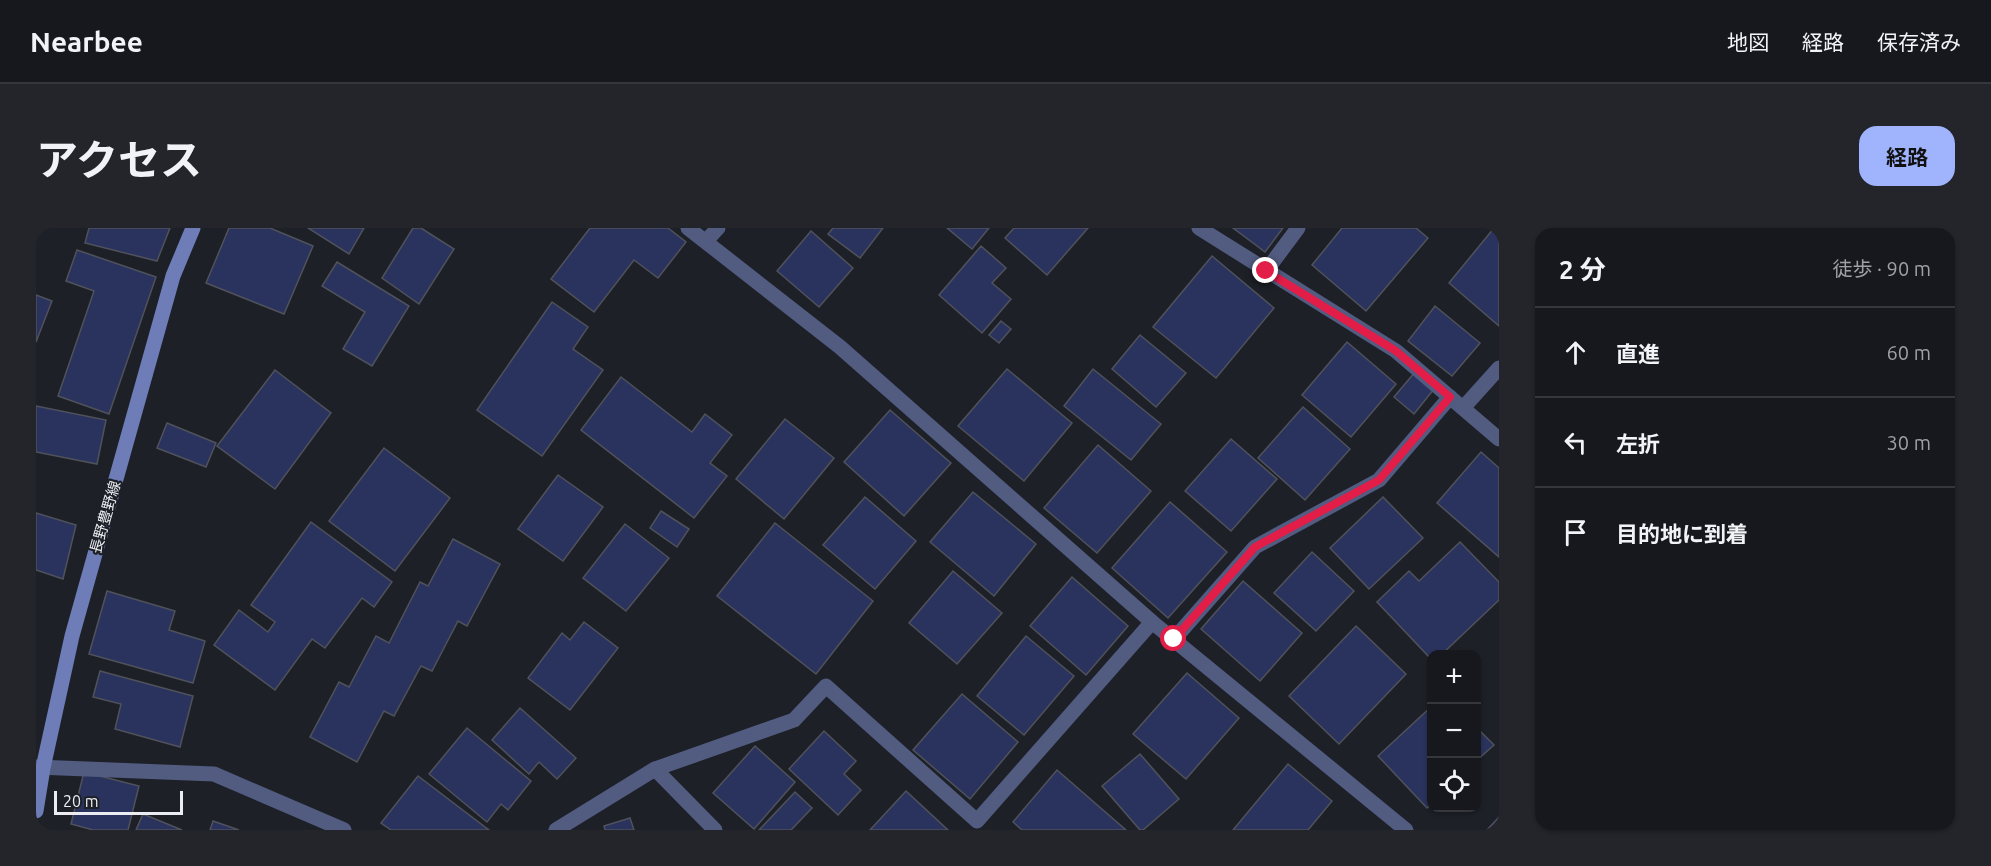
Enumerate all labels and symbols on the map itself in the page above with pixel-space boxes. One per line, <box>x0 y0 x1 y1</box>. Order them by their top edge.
route end <box>1252 257 1278 283</box>
street label: 長野豊野線 <box>86 479 124 555</box>
route start <box>1160 625 1186 651</box>
scale bar <box>54 788 183 816</box>

